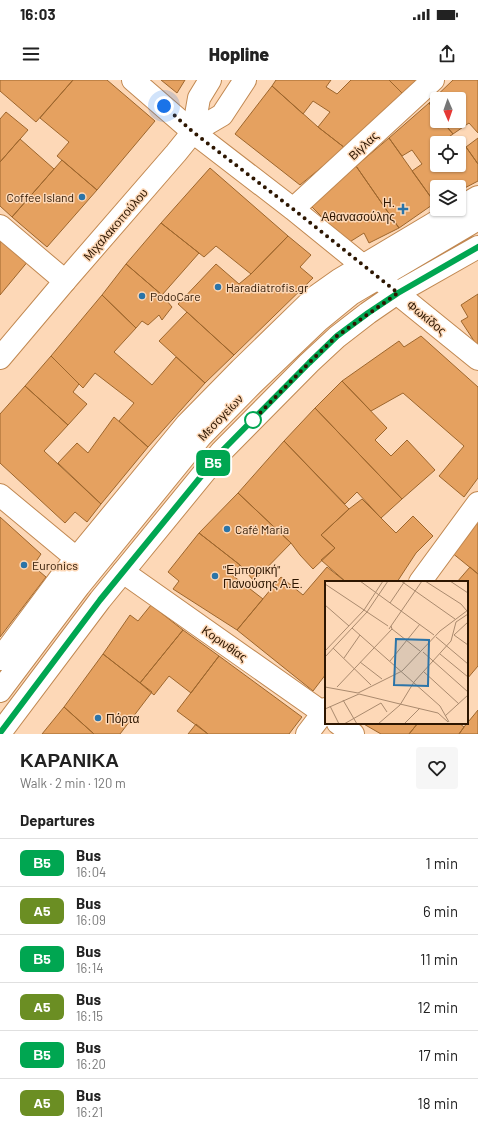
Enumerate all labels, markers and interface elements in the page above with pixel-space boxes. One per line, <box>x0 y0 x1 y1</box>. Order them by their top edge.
text: 16:03 <box>20 5 55 23</box>
icon: menu <box>20 43 42 65</box>
text: Hopline <box>209 43 269 65</box>
icon: share <box>436 43 458 65</box>
north arrow <box>430 92 466 128</box>
map controls <box>430 92 466 216</box>
your location <box>154 96 174 116</box>
street label: Βίγλας <box>345 128 381 163</box>
button: locate <box>430 136 466 172</box>
button: layers <box>430 180 466 216</box>
street label: Μιχαλακοπούλου <box>80 185 151 264</box>
place label: Coffee Island <box>6 190 74 204</box>
marker: Coffee Island <box>77 192 87 202</box>
place label: Η. Αθανασούλης <box>321 195 395 224</box>
marker: Η. Αθανασούλης <box>398 204 408 214</box>
place label: Haradiatrofis.gr <box>226 280 309 294</box>
marker: Haradiatrofis.gr <box>213 282 223 292</box>
place label: PodoCare <box>150 289 201 303</box>
marker: PodoCare <box>137 291 147 301</box>
street label: Φωκίδος <box>404 297 450 338</box>
street label: Μεσογείων <box>195 391 246 444</box>
unlabelled marker <box>244 411 262 429</box>
line badge: Β5 <box>195 450 231 476</box>
text: Β5 <box>204 454 222 471</box>
place label: Café Maria <box>235 522 289 536</box>
marker: Café Maria <box>222 524 232 534</box>
place label: Euronics <box>32 558 78 572</box>
marker: Euronics <box>19 560 29 570</box>
place label: "Εμπορική" Πανούσης Α.Ε. <box>223 562 303 591</box>
marker: "Εμπορική" Πανούσης Α.Ε. <box>210 571 220 581</box>
inset map <box>325 581 468 724</box>
street label: Κορινθίας <box>199 622 251 665</box>
place label: Πόρτα <box>106 711 140 726</box>
marker: Πόρτα <box>93 713 103 723</box>
button: heart <box>416 747 458 789</box>
text: ΚΑΡΑΝΙΚΑ <box>20 748 119 771</box>
text: Walk · 2 min · 120 m <box>20 775 126 791</box>
text: Departures <box>20 811 95 829</box>
text: Bus <box>76 846 101 864</box>
text: Β5 <box>33 854 51 871</box>
text: 1 min <box>425 854 458 872</box>
text: 16:04 <box>76 864 106 880</box>
text: Bus <box>76 894 101 912</box>
text: A5 <box>34 902 50 919</box>
text: 6 min <box>423 902 458 920</box>
text: 16:09 <box>76 912 106 928</box>
text: Bus <box>76 942 101 960</box>
text: Β5 <box>33 950 51 967</box>
text: 11 min <box>420 950 458 968</box>
text: 16:14 <box>76 960 103 976</box>
text: Bus <box>76 990 101 1008</box>
text: A5 <box>34 998 50 1015</box>
text: 12 min <box>417 998 458 1016</box>
text: 16:15 <box>76 1008 103 1024</box>
text: Bus <box>76 1038 101 1056</box>
text: Β5 <box>33 1046 51 1063</box>
text: 17 min <box>418 1046 458 1064</box>
text: 16:20 <box>76 1056 106 1072</box>
text: Bus <box>76 1086 101 1104</box>
text: A5 <box>34 1094 50 1111</box>
text: 18 min <box>418 1094 458 1112</box>
text: 16:21 <box>76 1104 103 1120</box>

